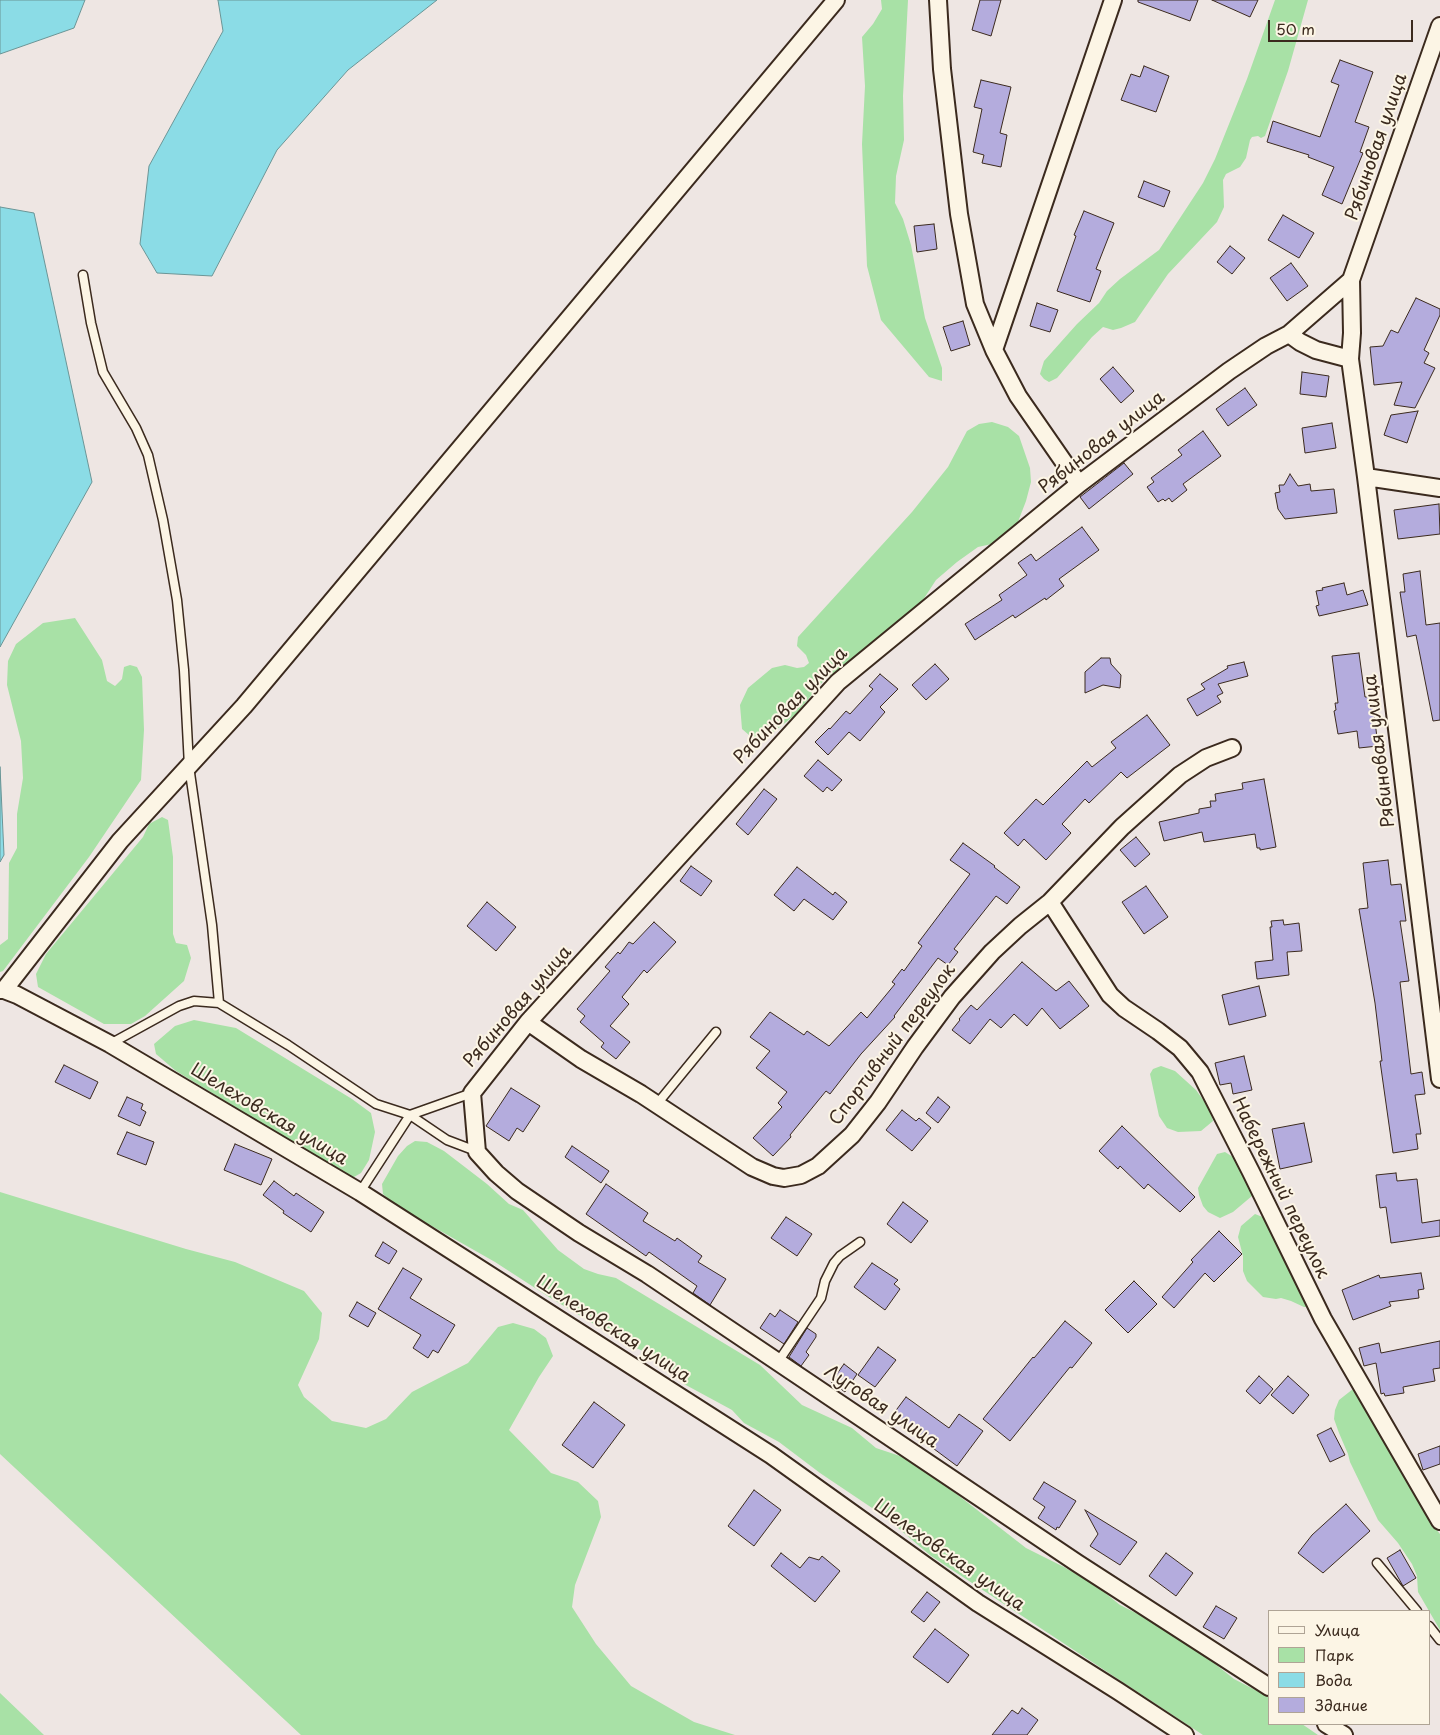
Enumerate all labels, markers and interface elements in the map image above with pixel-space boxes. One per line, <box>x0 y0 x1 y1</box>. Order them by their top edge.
scale bar <box>1270 10 1415 42</box>
text: 50 m <box>1276 17 1315 40</box>
street label: Рябиновая улица <box>1342 71 1412 223</box>
street label: Рябиновая улица <box>1035 387 1169 499</box>
street label: Рябиновая улица <box>730 643 852 769</box>
street label: Рябиновая улица <box>1360 673 1400 829</box>
street label: Рябиновая улица <box>459 942 577 1072</box>
street label: Спортивный переулок <box>825 960 961 1130</box>
street label: Шелеховская улица <box>187 1060 351 1170</box>
street label: Набережный переулок <box>1227 1094 1333 1282</box>
street label: Шелеховская улица <box>532 1272 694 1388</box>
street label: Луговая улица <box>820 1361 942 1453</box>
street label: Шелеховская улица <box>869 1496 1029 1616</box>
legend <box>1268 1610 1430 1725</box>
text: Улица <box>1315 1618 1360 1641</box>
text: Парк <box>1315 1643 1354 1666</box>
text: Вода <box>1315 1668 1352 1691</box>
text: Здание <box>1315 1693 1368 1716</box>

